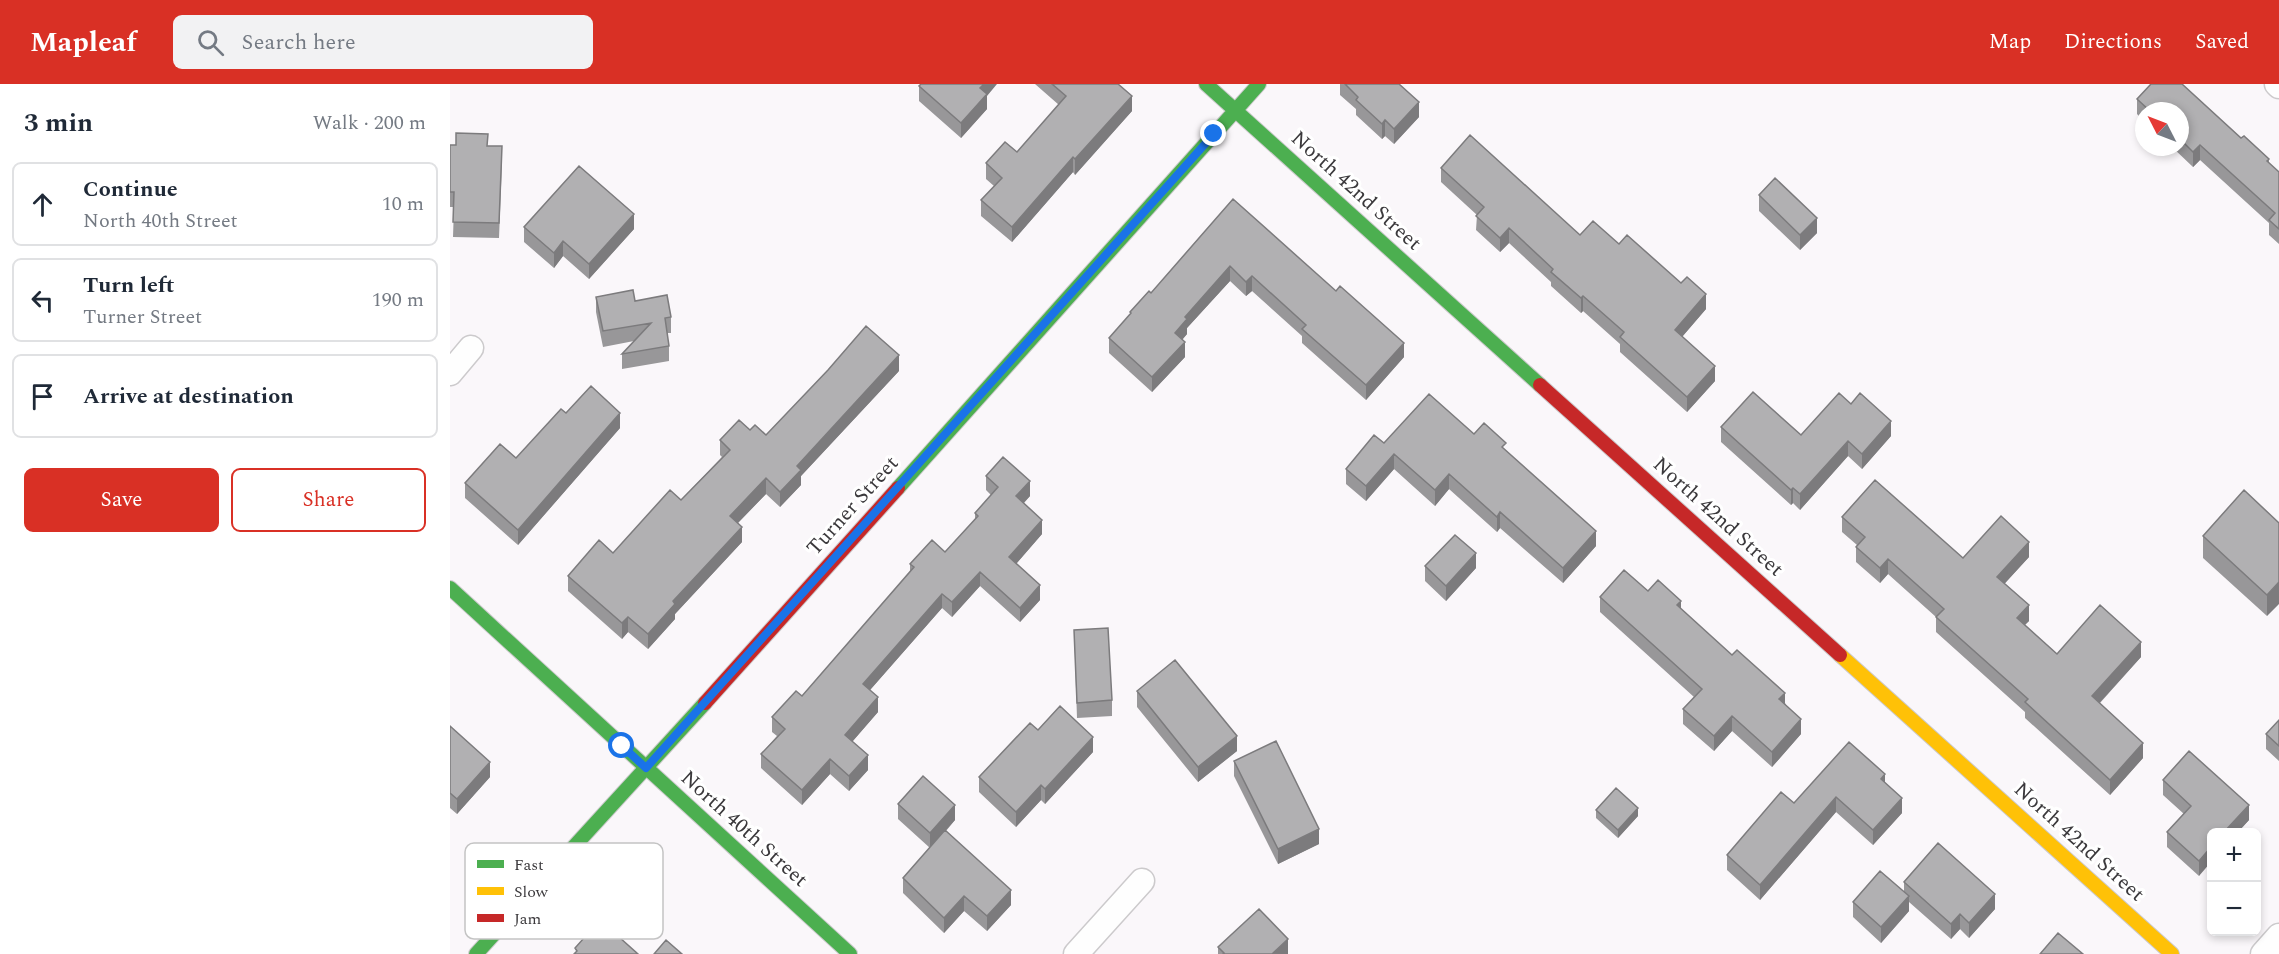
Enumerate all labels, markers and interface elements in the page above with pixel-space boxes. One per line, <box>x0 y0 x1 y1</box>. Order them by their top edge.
search box <box>173 15 593 69</box>
text: Mapleaf <box>30 21 137 64</box>
icon: search <box>194 26 227 59</box>
text: Search here <box>242 26 356 59</box>
text: Map <box>1989 26 2031 58</box>
text: Directions <box>2064 26 2162 58</box>
text: Saved <box>2195 26 2249 58</box>
north arrow <box>2135 102 2189 156</box>
text: 3 min <box>24 103 93 143</box>
text: Walk · 200 m <box>313 108 426 138</box>
route end <box>1200 120 1226 146</box>
street label: North 42nd Street <box>1283 123 1429 259</box>
text: Continue <box>83 173 178 206</box>
icon: ahead <box>26 188 59 221</box>
text: 10 m <box>382 189 424 219</box>
text: North 40th Street <box>83 206 238 236</box>
text: Turn left <box>83 269 175 302</box>
icon: left <box>26 284 59 317</box>
text: 190 m <box>372 285 424 315</box>
text: Turner Street <box>83 302 202 332</box>
icon: arrive <box>26 380 59 413</box>
text: Arrive at destination <box>83 380 294 413</box>
street label: Turner Street <box>799 449 907 563</box>
street label: North 42nd Street <box>1645 449 1791 585</box>
button: Save <box>24 468 219 532</box>
button: Share <box>231 468 426 532</box>
route start <box>608 732 634 758</box>
street label: North 40th Street <box>673 763 815 895</box>
street label: North 42nd Street <box>2006 774 2152 910</box>
map controls <box>2207 828 2261 936</box>
button: + <box>2207 828 2261 882</box>
legend <box>465 843 663 939</box>
text: Fast <box>514 853 544 877</box>
text: Slow <box>514 880 549 904</box>
button: − <box>2207 882 2261 936</box>
text: Jam <box>514 907 542 931</box>

